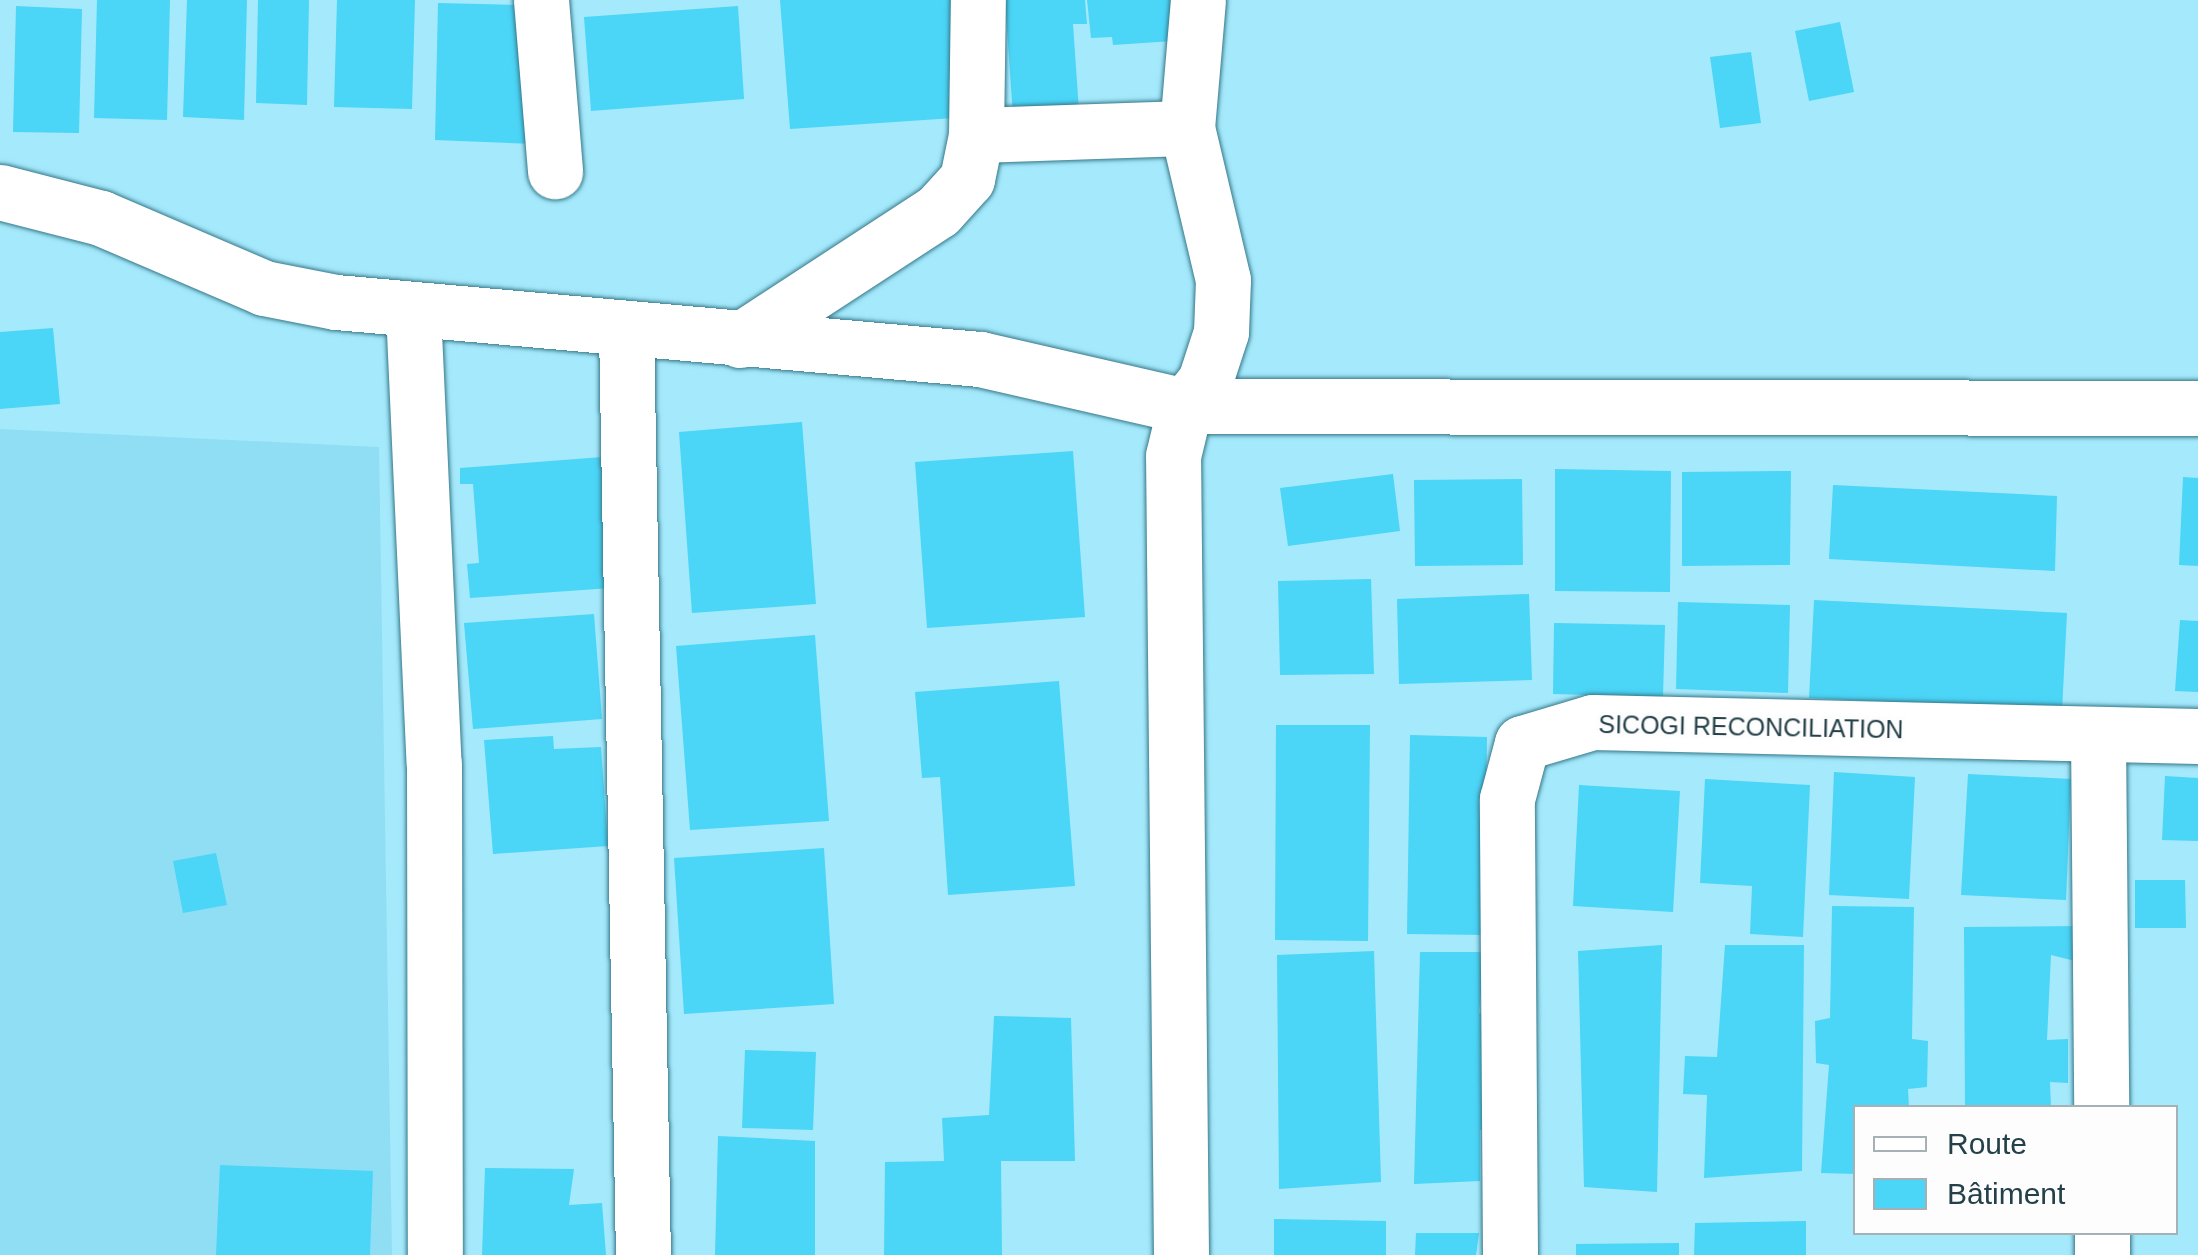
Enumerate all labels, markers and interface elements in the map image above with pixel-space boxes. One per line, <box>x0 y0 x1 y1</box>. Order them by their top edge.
street label: SICOGI RECONCILIATION <box>1598 709 1904 745</box>
legend <box>1853 1105 2178 1235</box>
text: Route <box>1947 1127 2027 1160</box>
text: Bâtiment <box>1947 1177 2065 1210</box>

